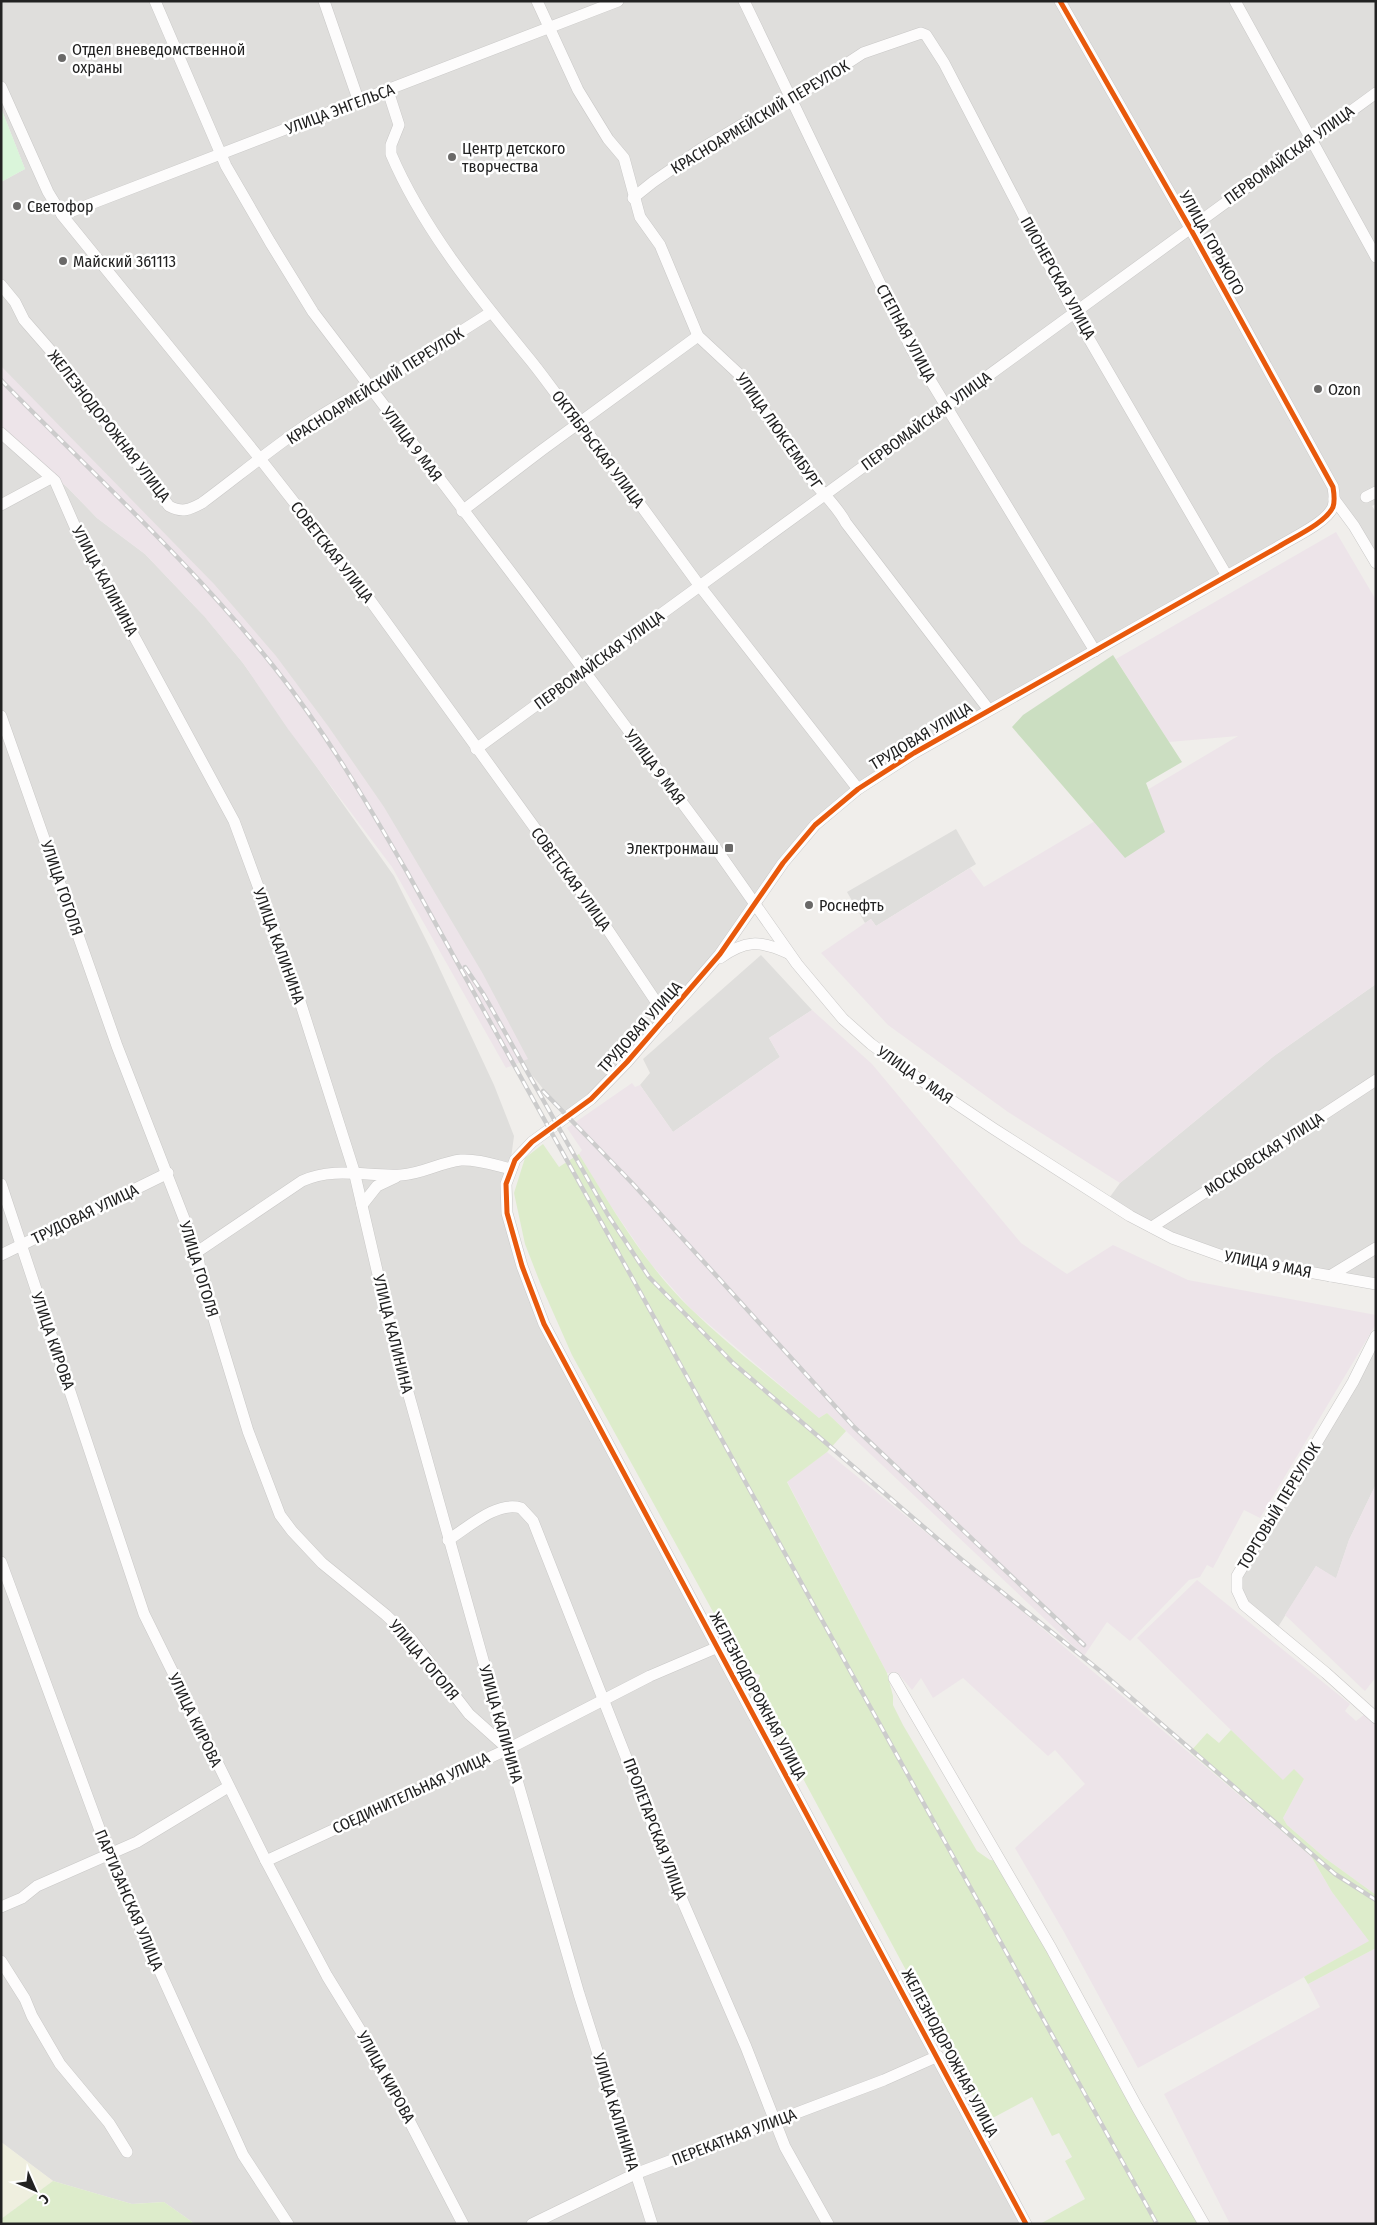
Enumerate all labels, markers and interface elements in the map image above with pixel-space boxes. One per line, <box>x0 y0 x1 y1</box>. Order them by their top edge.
place label: Отдел вневедомственной охраны <box>72 40 245 77</box>
marker: Отдел вневедомственной охраны <box>56 52 68 64</box>
street label: КРАСНОАРМЕЙСКИЙ ПЕРЕУЛОК <box>667 56 853 178</box>
street label: УЛИЦА ЭНГЕЛЬСА <box>282 79 398 139</box>
street label: ПЕРВОМАЙСКАЯ УЛИЦА <box>1220 101 1358 209</box>
place label: Центр детского творчества <box>462 139 565 176</box>
marker: Центр детского творчества <box>446 151 458 163</box>
street label: УЛИЦА ГОРЬКОГО <box>1175 187 1249 299</box>
place label: Светофор <box>27 197 94 216</box>
marker: Светофор <box>11 200 23 212</box>
street label: ПИОНЕРСКАЯ УЛИЦА <box>1016 213 1100 343</box>
place label: Майский 361113 <box>73 252 176 271</box>
marker: Майский 361113 <box>57 255 69 267</box>
street label: СТЕПНАЯ УЛИЦА <box>872 281 940 386</box>
street label: КРАСНОАРМЕЙСКИЙ ПЕРЕУЛОК <box>283 323 467 448</box>
street label: ЖЕЛЕЗНОДОРОЖНАЯ УЛИЦА <box>44 346 175 506</box>
street label: ПЕРВОМАЙСКАЯ УЛИЦА <box>857 367 995 475</box>
street label: УЛИЦА ЛЮКСЕМБУРГ <box>731 368 827 493</box>
place label: Ozon <box>1328 380 1361 399</box>
marker: Ozon <box>1312 383 1324 395</box>
street label: ОКТЯБРЬСКАЯ УЛИЦА <box>548 387 649 512</box>
street label: УЛИЦА 9 МАЯ <box>377 402 446 485</box>
street label: СОВЕТСКАЯ УЛИЦА <box>287 498 378 607</box>
street label: УЛИЦА КАЛИНИНА <box>68 522 142 640</box>
street label: ПЕРВОМАЙСКАЯ УЛИЦА <box>530 606 668 714</box>
street label: ТРУДОВАЯ УЛИЦА <box>866 698 976 774</box>
street label: УЛИЦА 9 МАЯ <box>620 725 689 808</box>
street label: СОВЕТСКАЯ УЛИЦА <box>527 824 615 935</box>
street label: УЛИЦА ГОГОЛЯ <box>37 837 87 938</box>
place label: Электронмаш <box>627 839 719 858</box>
marker: Электронмаш <box>723 842 735 854</box>
street label: УЛИЦА КАЛИНИНА <box>249 884 309 1007</box>
place label: Роснефть <box>819 896 884 915</box>
marker: Роснефть <box>803 899 815 911</box>
street label: ТРУДОВАЯ УЛИЦА <box>594 977 686 1076</box>
street label: УЛИЦА 9 МАЯ <box>872 1041 957 1108</box>
street label: МОСКОВСКАЯ УЛИЦА <box>1201 1108 1328 1200</box>
street label: ТРУДОВАЯ УЛИЦА <box>29 1180 142 1248</box>
street label: УЛИЦА ГОГОЛЯ <box>175 1218 223 1319</box>
street label: УЛИЦА 9 МАЯ <box>1222 1246 1313 1282</box>
street label: УЛИЦА КАЛИНИНА <box>369 1272 417 1396</box>
street label: УЛИЦА КИРОВА <box>27 1289 79 1393</box>
street label: ТОРГОВЫЙ ПЕРЕУЛОК <box>1234 1439 1325 1573</box>
street label: ЖЕЛЕЗНОДОРОЖНАЯ УЛИЦА <box>706 1609 811 1784</box>
street label: УЛИЦА ГОГОЛЯ <box>384 1615 463 1704</box>
street label: УЛИЦА КАЛИНИНА <box>475 1662 527 1786</box>
street label: УЛИЦА КИРОВА <box>164 1669 226 1771</box>
street label: СОЕДИНИТЕЛЬНАЯ УЛИЦА <box>329 1748 493 1838</box>
street label: ПРОЛЕТАРСКАЯ УЛИЦА <box>619 1755 691 1903</box>
street label: ПАРТИЗАНСКАЯ УЛИЦА <box>91 1827 167 1974</box>
street label: ЖЕЛЕЗНОДОРОЖНАЯ УЛИЦА <box>898 1966 1003 2141</box>
street label: УЛИЦА КИРОВА <box>352 2027 419 2127</box>
street label: УЛИЦА КАЛИНИНА <box>589 2050 643 2174</box>
street label: ПЕРЕКАТНАЯ УЛИЦА <box>669 2104 799 2169</box>
north arrow <box>10 2165 60 2215</box>
text: С <box>35 2190 52 2208</box>

